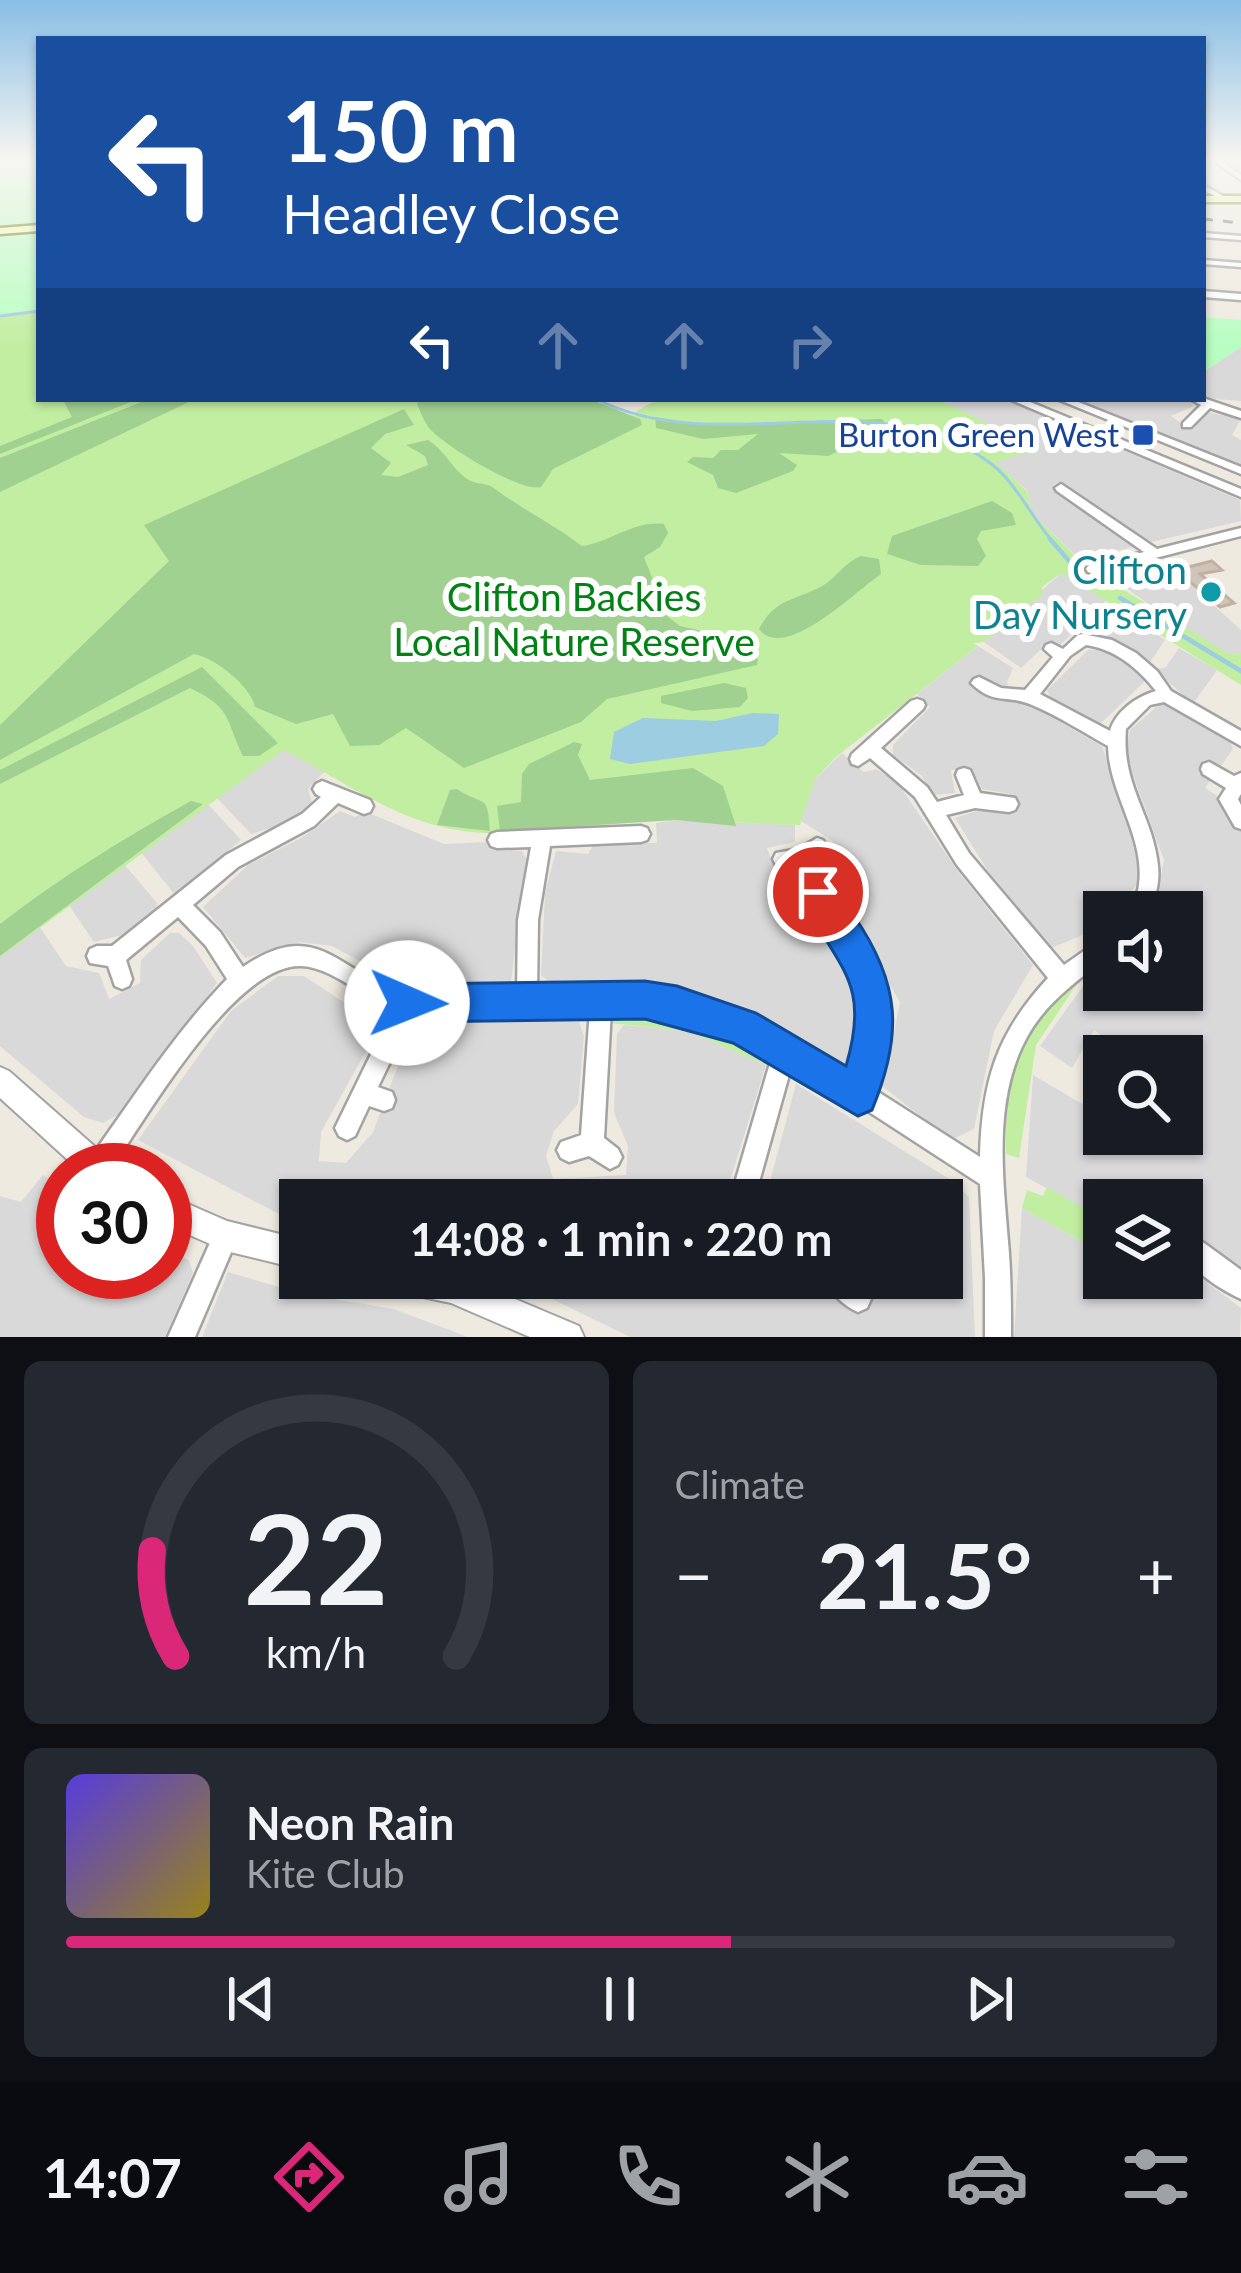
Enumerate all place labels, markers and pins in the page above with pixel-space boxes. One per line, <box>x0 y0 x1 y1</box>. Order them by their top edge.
place label: Burton Green West <box>838 414 1119 454</box>
marker: Burton Green West <box>1130 422 1156 448</box>
place label: Clifton Day Nursery <box>973 546 1187 637</box>
marker: Clifton Day Nursery <box>1198 579 1224 605</box>
pin <box>767 841 869 943</box>

